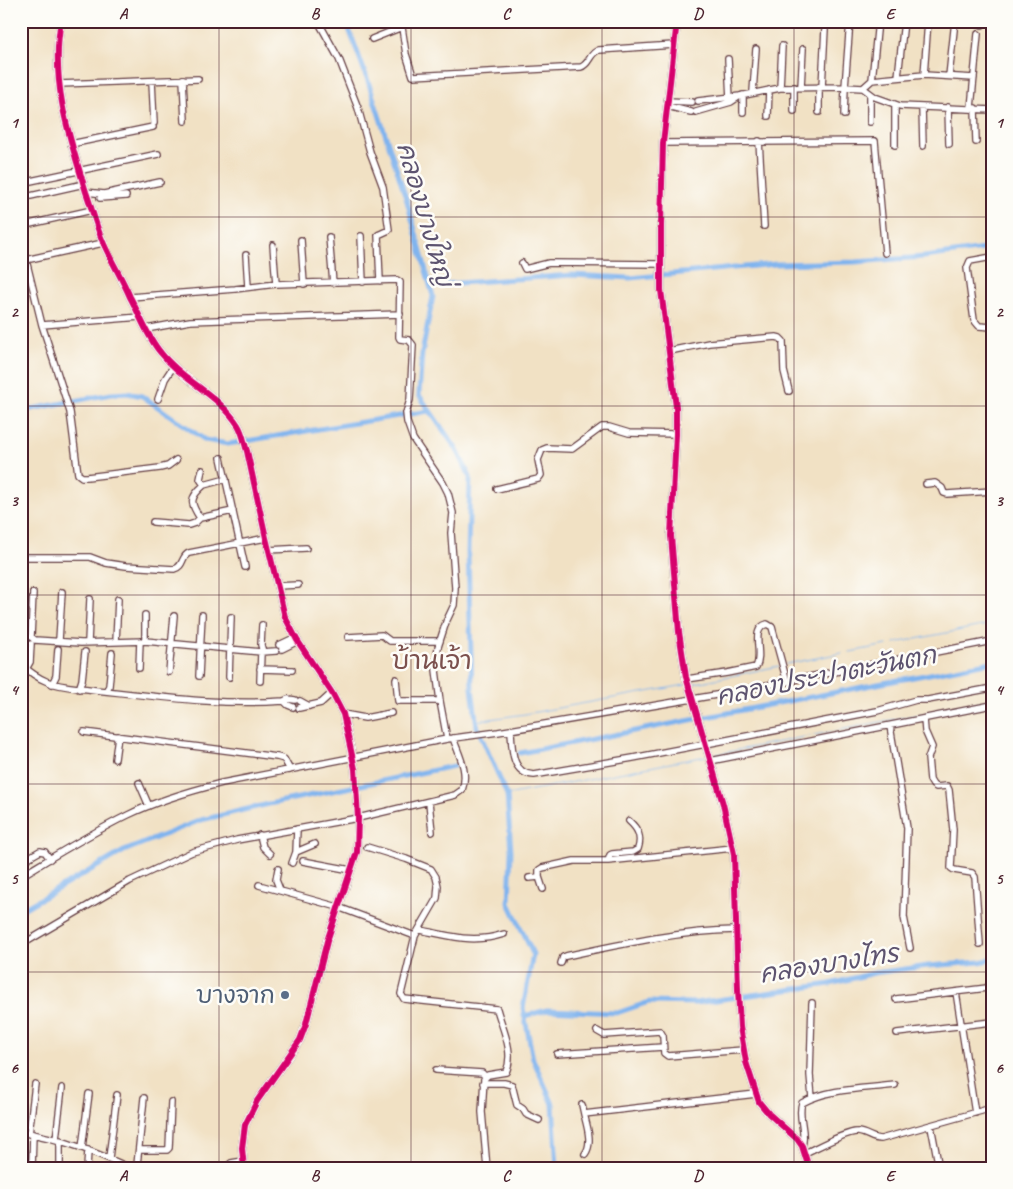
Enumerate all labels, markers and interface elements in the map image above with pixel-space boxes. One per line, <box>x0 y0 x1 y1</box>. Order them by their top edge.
text: A <box>119 4 129 24</box>
text: B <box>311 4 321 24</box>
text: C <box>502 4 512 24</box>
text: D <box>693 4 704 24</box>
text: E <box>886 4 897 24</box>
text: 1 <box>10 113 19 133</box>
text: 1 <box>995 113 1004 133</box>
water label: คลองบางใหญ่ <box>389 138 463 295</box>
text: 2 <box>10 302 19 322</box>
text: 2 <box>995 302 1004 322</box>
text: 3 <box>10 491 19 511</box>
text: 3 <box>995 491 1004 511</box>
water label: คลองประปาตะวันตก <box>714 639 941 713</box>
district label: บ้านเจ้า <box>392 644 472 677</box>
text: 4 <box>10 680 19 700</box>
text: 4 <box>995 680 1004 700</box>
text: 5 <box>11 869 20 889</box>
text: 5 <box>996 869 1005 889</box>
water label: คลองบางไทร <box>757 936 904 991</box>
place label: บางจาก <box>196 980 275 1010</box>
marker: บางจาก <box>279 989 291 1001</box>
text: 6 <box>10 1058 19 1078</box>
text: 6 <box>995 1058 1004 1078</box>
text: A <box>119 1166 129 1186</box>
text: B <box>311 1166 321 1186</box>
text: C <box>502 1166 512 1186</box>
text: D <box>693 1166 704 1186</box>
text: E <box>886 1166 897 1186</box>

